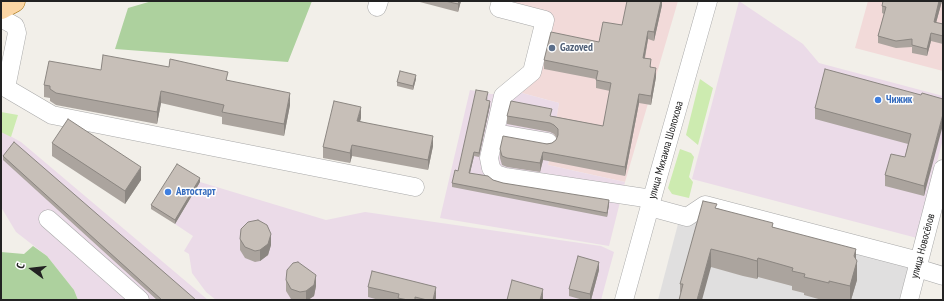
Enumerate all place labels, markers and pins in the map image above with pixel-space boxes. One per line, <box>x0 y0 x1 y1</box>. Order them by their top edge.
place label: Gazoved <box>560 41 593 55</box>
marker: Gazoved <box>547 43 557 53</box>
place label: Чижик <box>886 93 912 107</box>
marker: Чижик <box>873 95 883 105</box>
place label: Автостарт <box>176 185 216 199</box>
marker: Автостарт <box>163 187 173 197</box>

